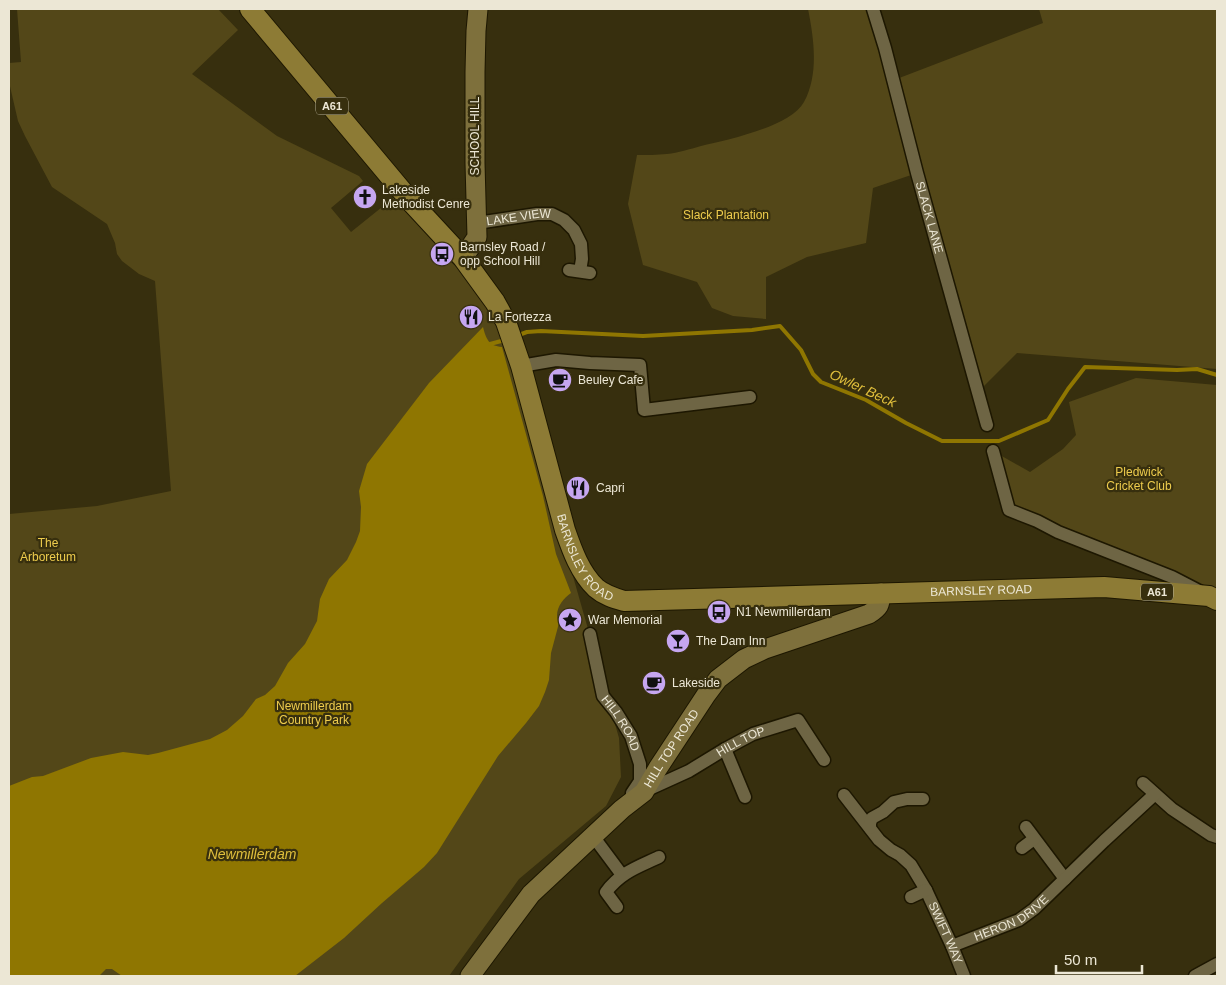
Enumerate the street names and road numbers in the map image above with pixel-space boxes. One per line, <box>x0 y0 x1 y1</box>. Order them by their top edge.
street label: SCHOOL HILL <box>468 96 482 175</box>
road number: A61 <box>316 98 348 114</box>
street label: SLACK LANE <box>913 180 946 255</box>
street label: LAKE VIEW <box>485 207 551 228</box>
street label: BARNSLEY ROAD <box>554 513 616 604</box>
street label: BARNSLEY ROAD <box>930 582 1033 599</box>
road number: A61 <box>1141 584 1173 600</box>
street label: HILL ROAD <box>598 692 642 753</box>
street label: HILL TOP ROAD <box>641 706 702 790</box>
street label: HILL TOP <box>714 724 767 760</box>
street label: HERON DRIVE <box>972 892 1051 944</box>
street label: SWIFT WAY <box>925 900 965 966</box>

